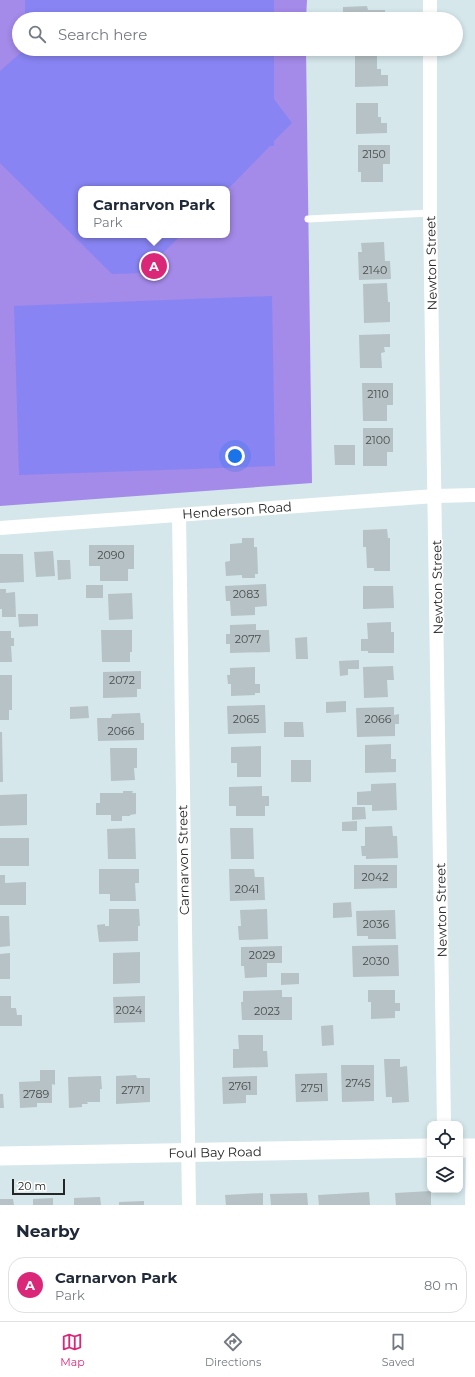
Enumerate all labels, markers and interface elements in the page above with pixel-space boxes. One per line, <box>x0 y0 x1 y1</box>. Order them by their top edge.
search box <box>12 12 463 56</box>
icon: search <box>26 23 48 45</box>
text: Search here <box>58 25 147 44</box>
house number: 2150 <box>362 147 386 161</box>
popup <box>78 186 230 238</box>
text: Carnarvon Park <box>93 195 215 214</box>
text: Park <box>93 214 123 230</box>
street label: Newton Street <box>422 216 440 310</box>
pin: A <box>141 251 167 281</box>
house number: 2140 <box>363 263 387 277</box>
house number: 2110 <box>367 387 389 401</box>
house number: 2100 <box>366 433 390 447</box>
your location <box>225 446 245 466</box>
street label: Henderson Road <box>182 498 292 522</box>
street label: Newton Street <box>428 540 446 634</box>
house number: 2090 <box>97 548 125 562</box>
house number: 2083 <box>233 587 259 601</box>
house number: 2077 <box>235 632 261 646</box>
house number: 2072 <box>109 673 135 687</box>
house number: 2065 <box>233 712 259 726</box>
house number: 2066 <box>365 712 392 726</box>
house number: 2066 <box>108 724 135 738</box>
street label: Carnarvon Street <box>174 805 192 915</box>
street label: Newton Street <box>432 863 450 957</box>
house number: 2042 <box>361 870 389 884</box>
house number: 2041 <box>235 882 259 896</box>
house number: 2036 <box>363 917 389 931</box>
house number: 2029 <box>249 948 276 962</box>
house number: 2030 <box>363 954 389 968</box>
house number: 2024 <box>116 1003 143 1017</box>
house number: 2023 <box>254 1004 280 1018</box>
house number: 2745 <box>345 1076 371 1090</box>
house number: 2761 <box>228 1079 252 1093</box>
house number: 2751 <box>301 1081 323 1095</box>
house number: 2771 <box>121 1083 145 1097</box>
house number: 2789 <box>23 1087 49 1101</box>
map controls <box>427 1121 463 1193</box>
button: locate <box>427 1121 463 1157</box>
street label: Foul Bay Road <box>168 1143 262 1161</box>
button: layers <box>427 1157 463 1193</box>
scale bar <box>12 1177 65 1196</box>
text: 20 m <box>18 1179 46 1193</box>
text: Nearby <box>16 1221 80 1241</box>
text: Carnarvon Park <box>55 1268 177 1287</box>
text: A <box>25 1277 35 1293</box>
text: 80 m <box>424 1277 458 1293</box>
text: Park <box>55 1287 85 1303</box>
tab: Map <box>60 1331 85 1369</box>
tab: Directions <box>205 1331 261 1369</box>
tab: Saved <box>382 1331 415 1369</box>

